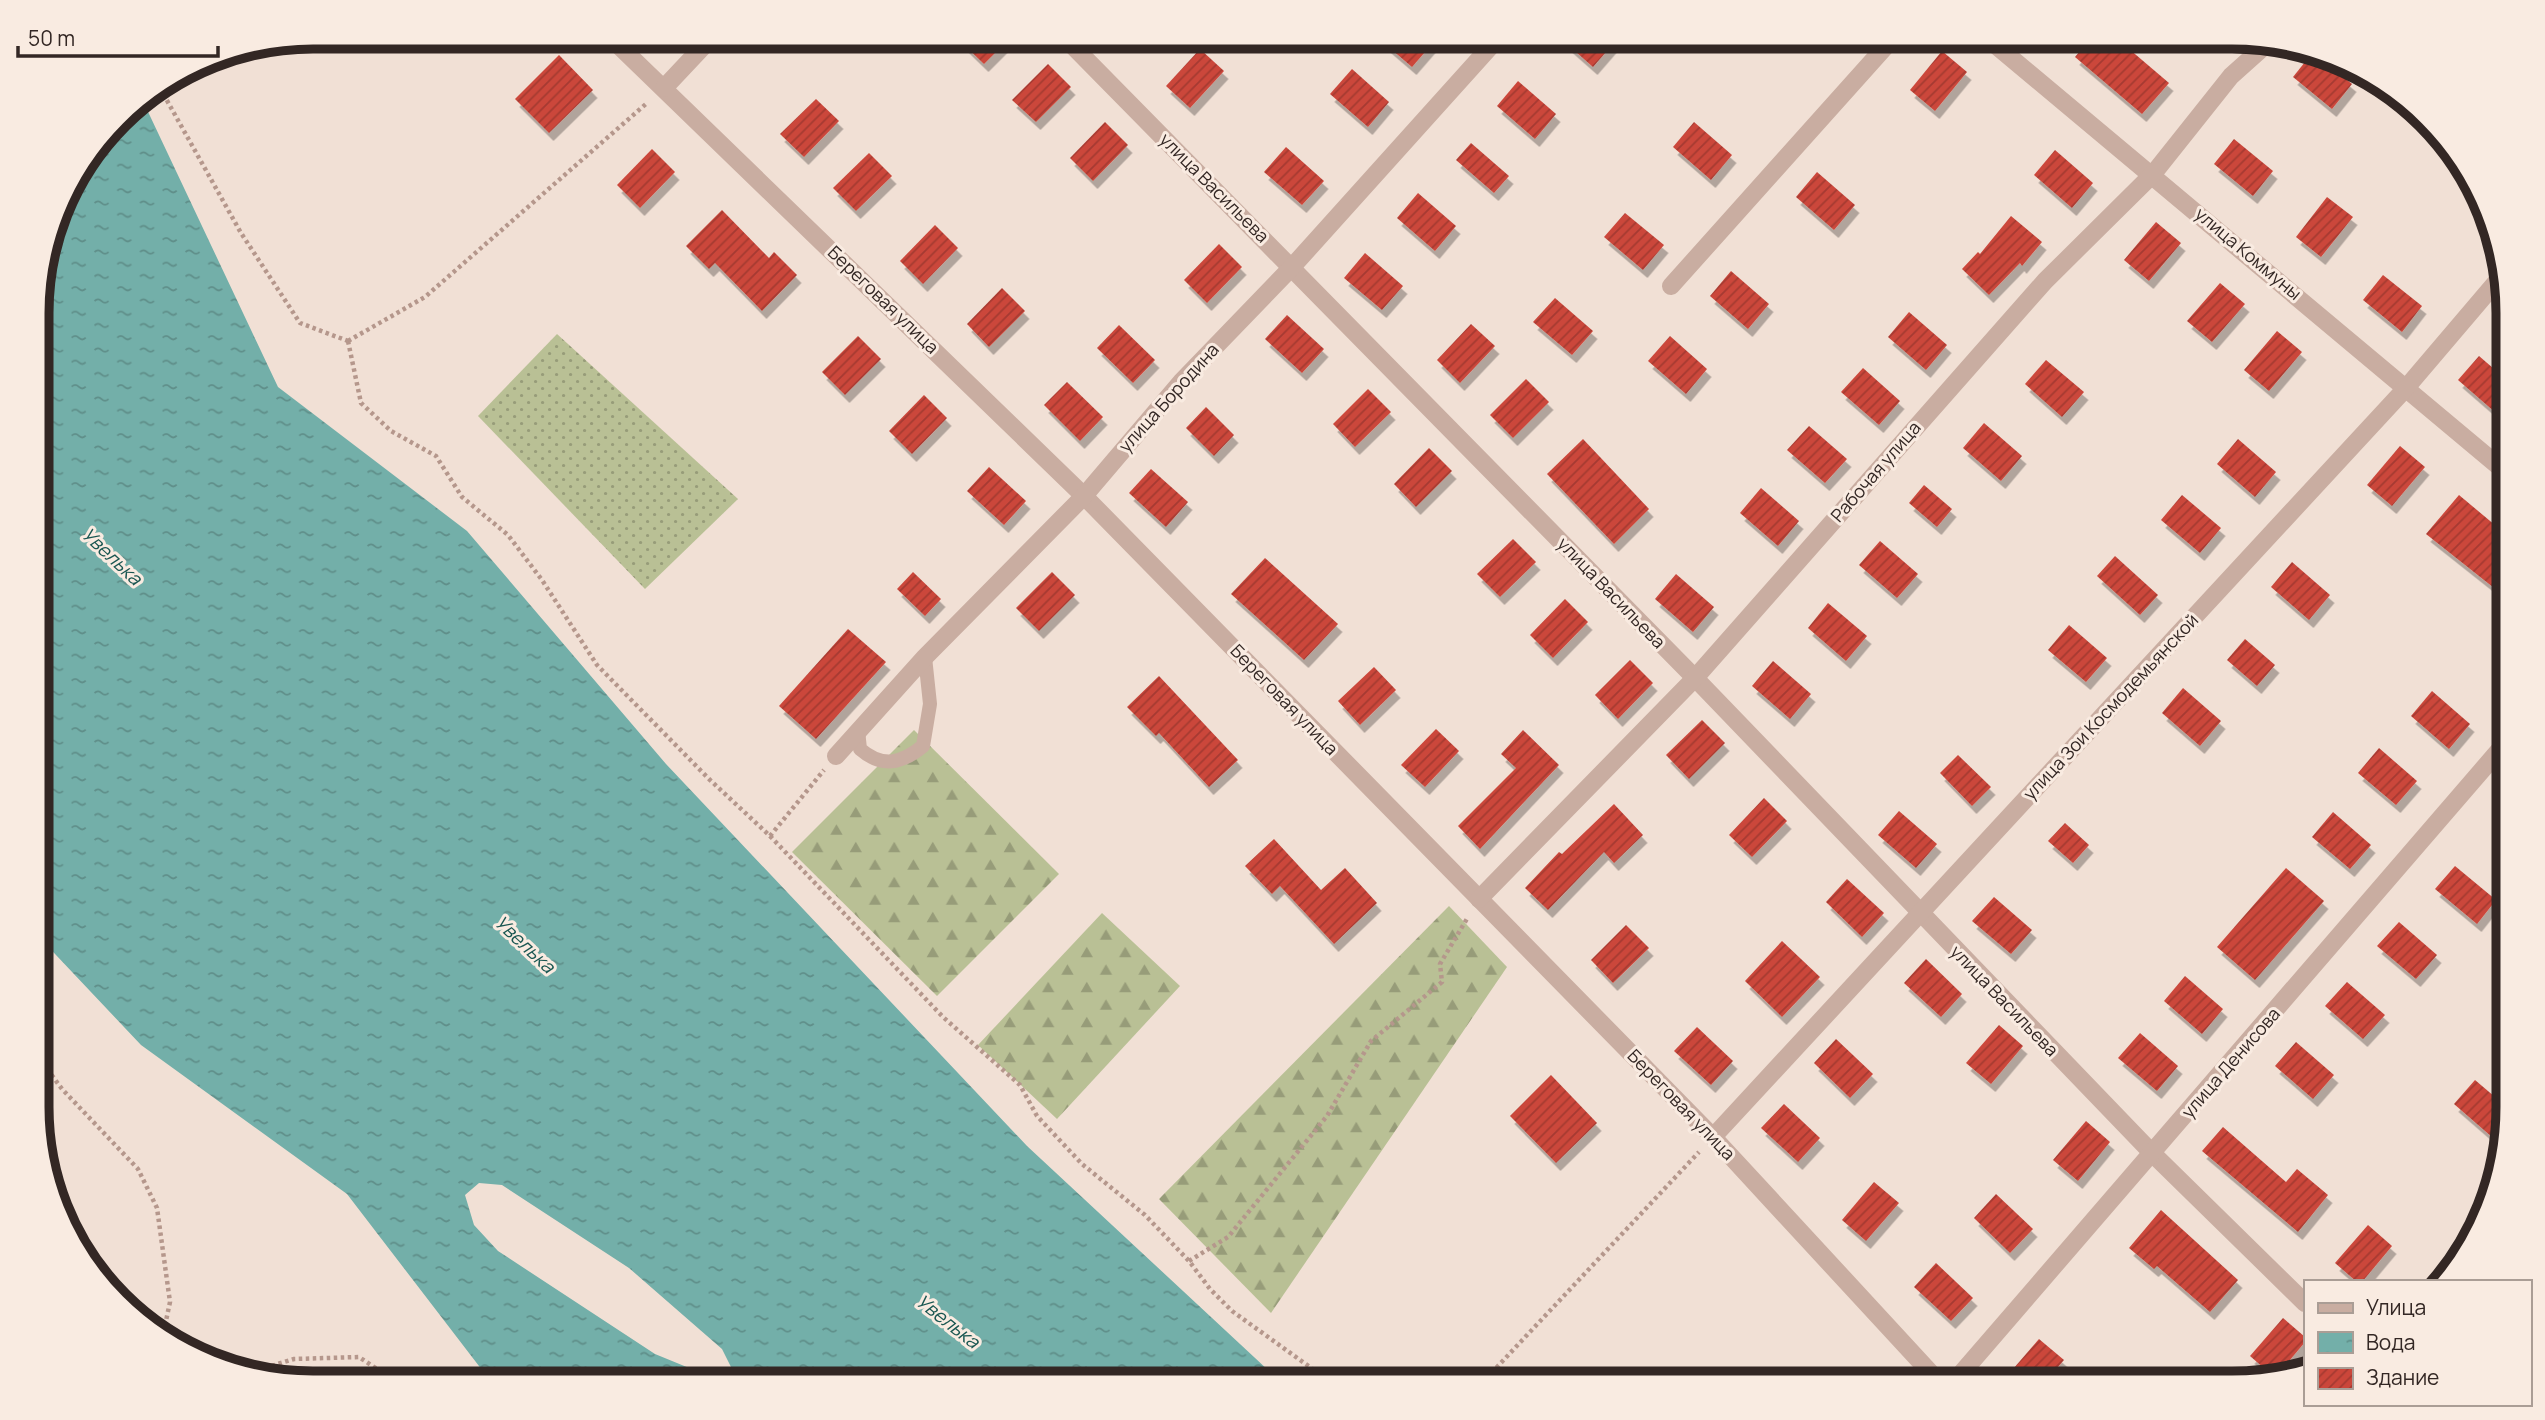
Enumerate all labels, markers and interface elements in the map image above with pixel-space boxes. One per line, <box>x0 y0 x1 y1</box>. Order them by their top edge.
scale bar <box>18 14 217 58</box>
text: 50 m <box>28 24 75 52</box>
street label: улица Васильева <box>1155 127 1275 247</box>
street label: улица Коммуны <box>2190 202 2307 305</box>
street label: Береговая улица <box>823 240 944 358</box>
street label: улица Бородина <box>1113 338 1224 457</box>
street label: Рабочая улица <box>1825 416 1926 527</box>
water label: Увелька <box>76 521 149 592</box>
street label: улица Васильева <box>1552 532 1671 653</box>
street label: улица Зои Космодемьянской <box>2017 608 2203 805</box>
street label: Береговая улица <box>1226 639 1344 760</box>
water label: Увелька <box>489 909 562 980</box>
street label: улица Васильева <box>1945 940 2064 1061</box>
street label: улица Денисова <box>2176 1002 2285 1123</box>
street label: Береговая улица <box>1623 1044 1741 1165</box>
legend <box>2304 1280 2531 1406</box>
water label: Увелька <box>911 1288 986 1355</box>
text: Улица <box>2366 1293 2426 1321</box>
text: Вода <box>2366 1328 2416 1356</box>
text: Здание <box>2366 1363 2439 1391</box>

